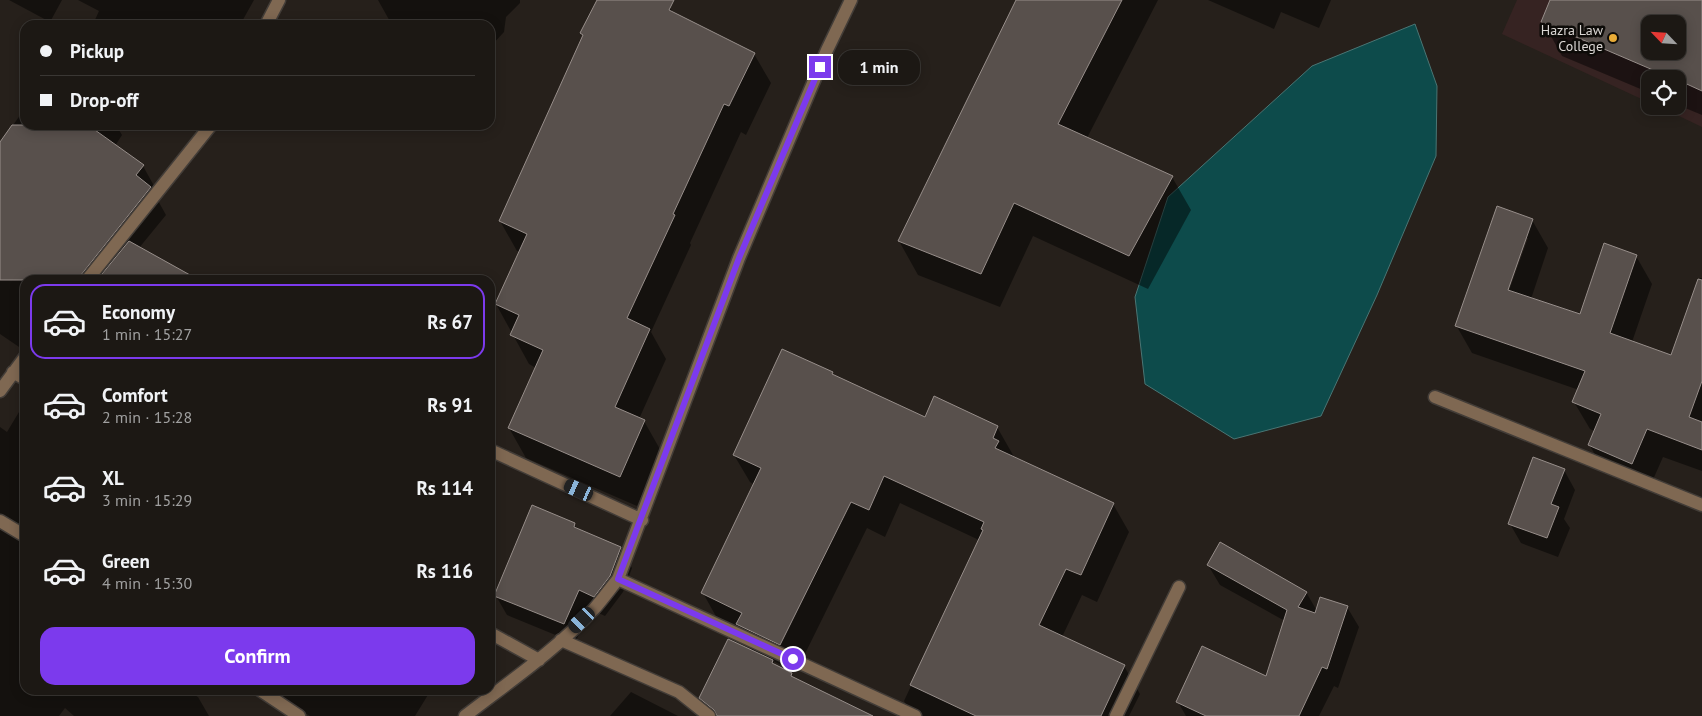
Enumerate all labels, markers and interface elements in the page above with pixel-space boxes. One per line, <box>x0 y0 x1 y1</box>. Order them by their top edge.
north arrow <box>1641 15 1686 60</box>
map controls <box>1641 15 1686 115</box>
place label: Hazra Law College <box>1541 21 1604 55</box>
marker: Hazra Law College <box>1607 32 1619 44</box>
text: Pickup <box>70 39 124 63</box>
callout: 1 min <box>838 50 920 84</box>
route end <box>809 56 831 78</box>
text: 1 min <box>859 57 899 77</box>
button: locate <box>1641 70 1686 115</box>
text: Drop-off <box>70 88 138 112</box>
icon: car <box>42 299 87 344</box>
text: Economy <box>102 300 175 324</box>
text: Rs 67 <box>427 310 473 334</box>
text: 1 min · 15:27 <box>102 324 192 344</box>
icon: car <box>42 382 87 427</box>
text: Comfort <box>102 383 168 407</box>
text: Rs 91 <box>427 393 473 417</box>
text: 2 min · 15:28 <box>102 407 192 427</box>
icon: car <box>42 465 87 510</box>
text: XL <box>102 466 124 490</box>
text: Rs 114 <box>416 476 473 500</box>
car <box>562 477 595 503</box>
text: 3 min · 15:29 <box>102 490 192 510</box>
icon: car <box>42 548 87 593</box>
text: Green <box>102 549 150 573</box>
text: Rs 116 <box>416 559 473 583</box>
text: 4 min · 15:30 <box>102 573 192 593</box>
car <box>565 604 598 636</box>
button: Confirm <box>40 627 475 685</box>
route start <box>782 648 804 670</box>

